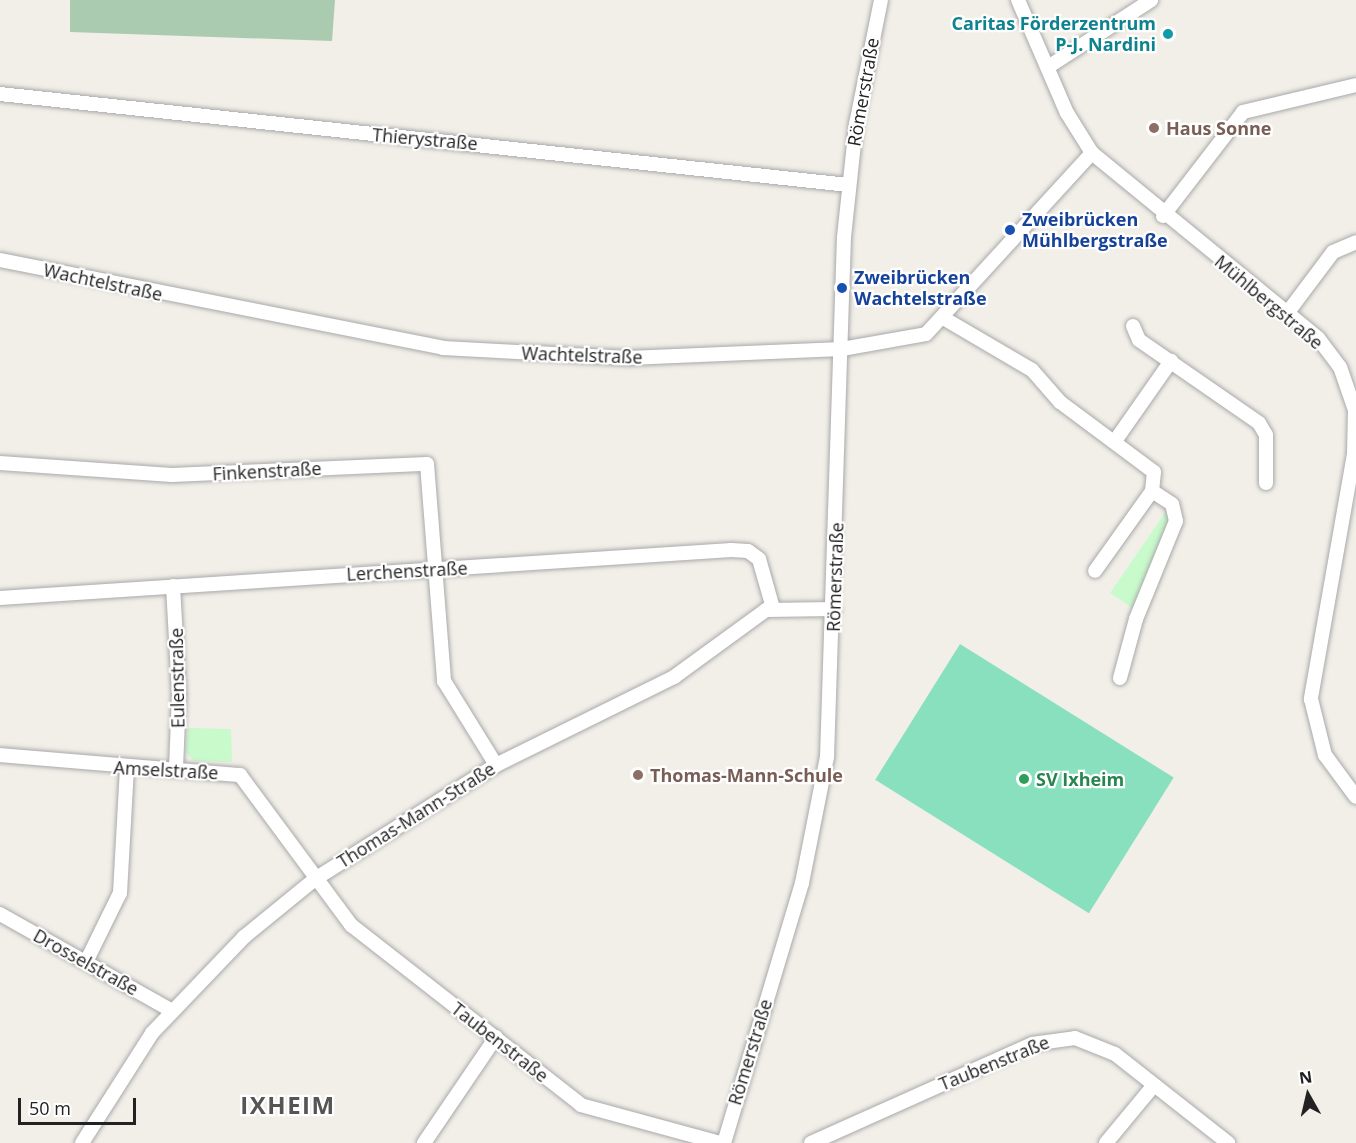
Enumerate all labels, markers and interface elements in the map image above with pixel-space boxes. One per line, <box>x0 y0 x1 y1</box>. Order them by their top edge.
place label: Caritas Förderzentrum P-J. Nardini <box>952 13 1156 56</box>
marker: Caritas Förderzentrum P-J. Nardini <box>1161 27 1175 41</box>
street label: Römerstraße <box>843 36 883 148</box>
place label: Haus Sonne <box>1166 117 1271 139</box>
marker: Haus Sonne <box>1147 121 1161 135</box>
street label: Thierystraße <box>371 124 479 154</box>
place label: Zweibrücken Mühlbergstraße <box>1022 209 1168 252</box>
marker: Zweibrücken Mühlbergstraße <box>1003 223 1017 237</box>
street label: Mühlbergstraße <box>1210 250 1328 354</box>
street label: Wachtelstraße <box>42 259 164 305</box>
place label: Zweibrücken Wachtelstraße <box>854 267 987 310</box>
marker: Zweibrücken Wachtelstraße <box>835 281 849 295</box>
street label: Wachtelstraße <box>521 342 643 368</box>
street label: Finkenstraße <box>212 457 322 485</box>
street label: Römerstraße <box>822 522 848 632</box>
street label: Lerchenstraße <box>346 557 468 585</box>
street label: Eulenstraße <box>165 628 189 728</box>
street label: Amselstraße <box>113 756 219 784</box>
street label: Thomas-Mann-Straße <box>333 758 499 872</box>
place label: Thomas-Mann-Schule <box>650 764 843 786</box>
marker: Thomas-Mann-Schule <box>631 768 645 782</box>
place label: SV Ixheim <box>1036 768 1124 790</box>
marker: SV Ixheim <box>1017 772 1031 786</box>
street label: Drosselstraße <box>30 924 142 1000</box>
street label: Römerstraße <box>724 996 776 1108</box>
street label: Taubenstraße <box>447 998 553 1086</box>
street label: Taubenstraße <box>936 1031 1052 1095</box>
north arrow <box>1278 1065 1338 1125</box>
text: N <box>1298 1065 1313 1089</box>
scale bar <box>21 1086 140 1124</box>
district label: IXHEIM <box>240 1091 336 1119</box>
text: 50 m <box>29 1096 71 1120</box>

